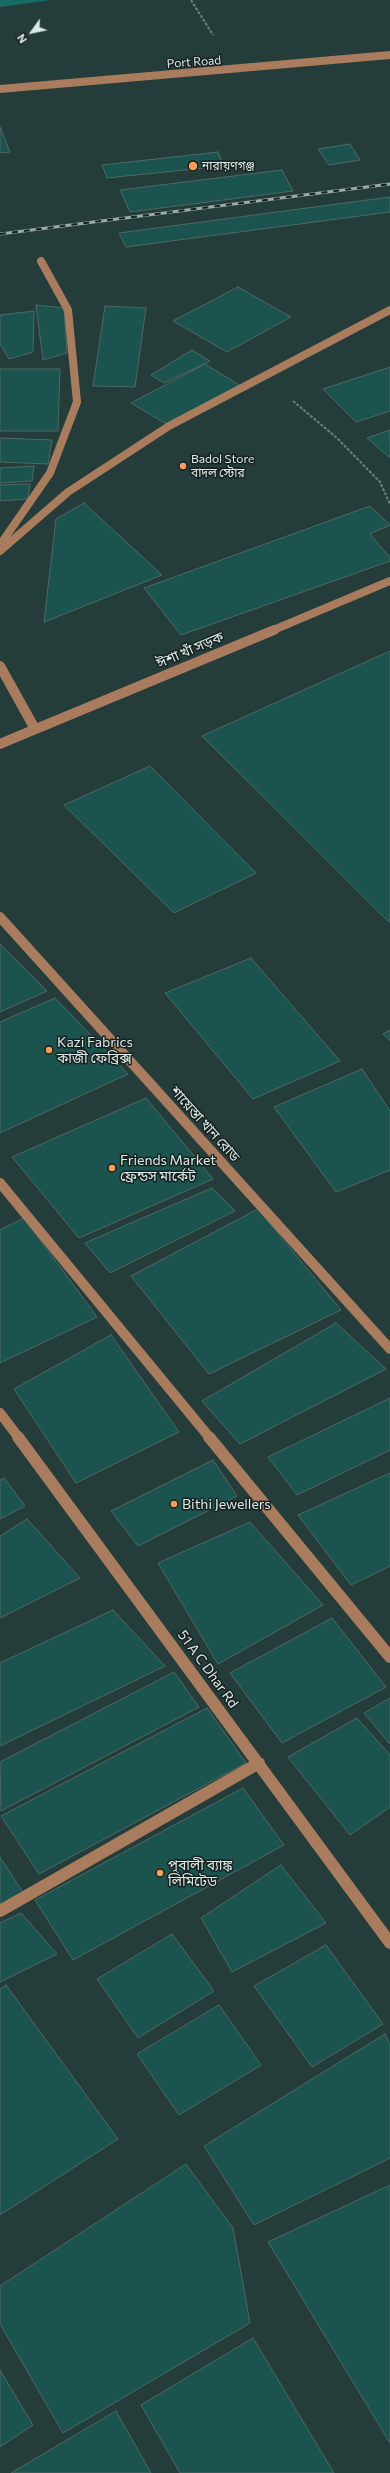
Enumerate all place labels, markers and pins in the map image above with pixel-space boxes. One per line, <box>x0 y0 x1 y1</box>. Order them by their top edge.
place label: নারায়ণগঞ্জ <box>202 159 255 173</box>
marker: নারায়ণগঞ্জ <box>187 160 199 172</box>
place label: Badol Store বাদল স্টোর <box>191 452 254 480</box>
marker: Badol Store বাদল স্টোর <box>178 461 188 471</box>
place label: Kazi Fabrics কাজী ফেব্রিক্স <box>57 1034 133 1066</box>
marker: Kazi Fabrics কাজী ফেব্রিক্স <box>44 1045 54 1055</box>
place label: Friends Market ফ্রেন্ডস মার্কেট <box>120 1152 216 1184</box>
marker: Friends Market ফ্রেন্ডস মার্কেট <box>107 1163 117 1173</box>
place label: Bithi Jewellers <box>182 1496 271 1512</box>
marker: Bithi Jewellers <box>169 1499 179 1509</box>
place label: পূবালী ব্যাঙ্ক লিমিটেড <box>168 1857 232 1890</box>
marker: পূবালী ব্যাঙ্ক লিমিটেড <box>155 1868 165 1878</box>

